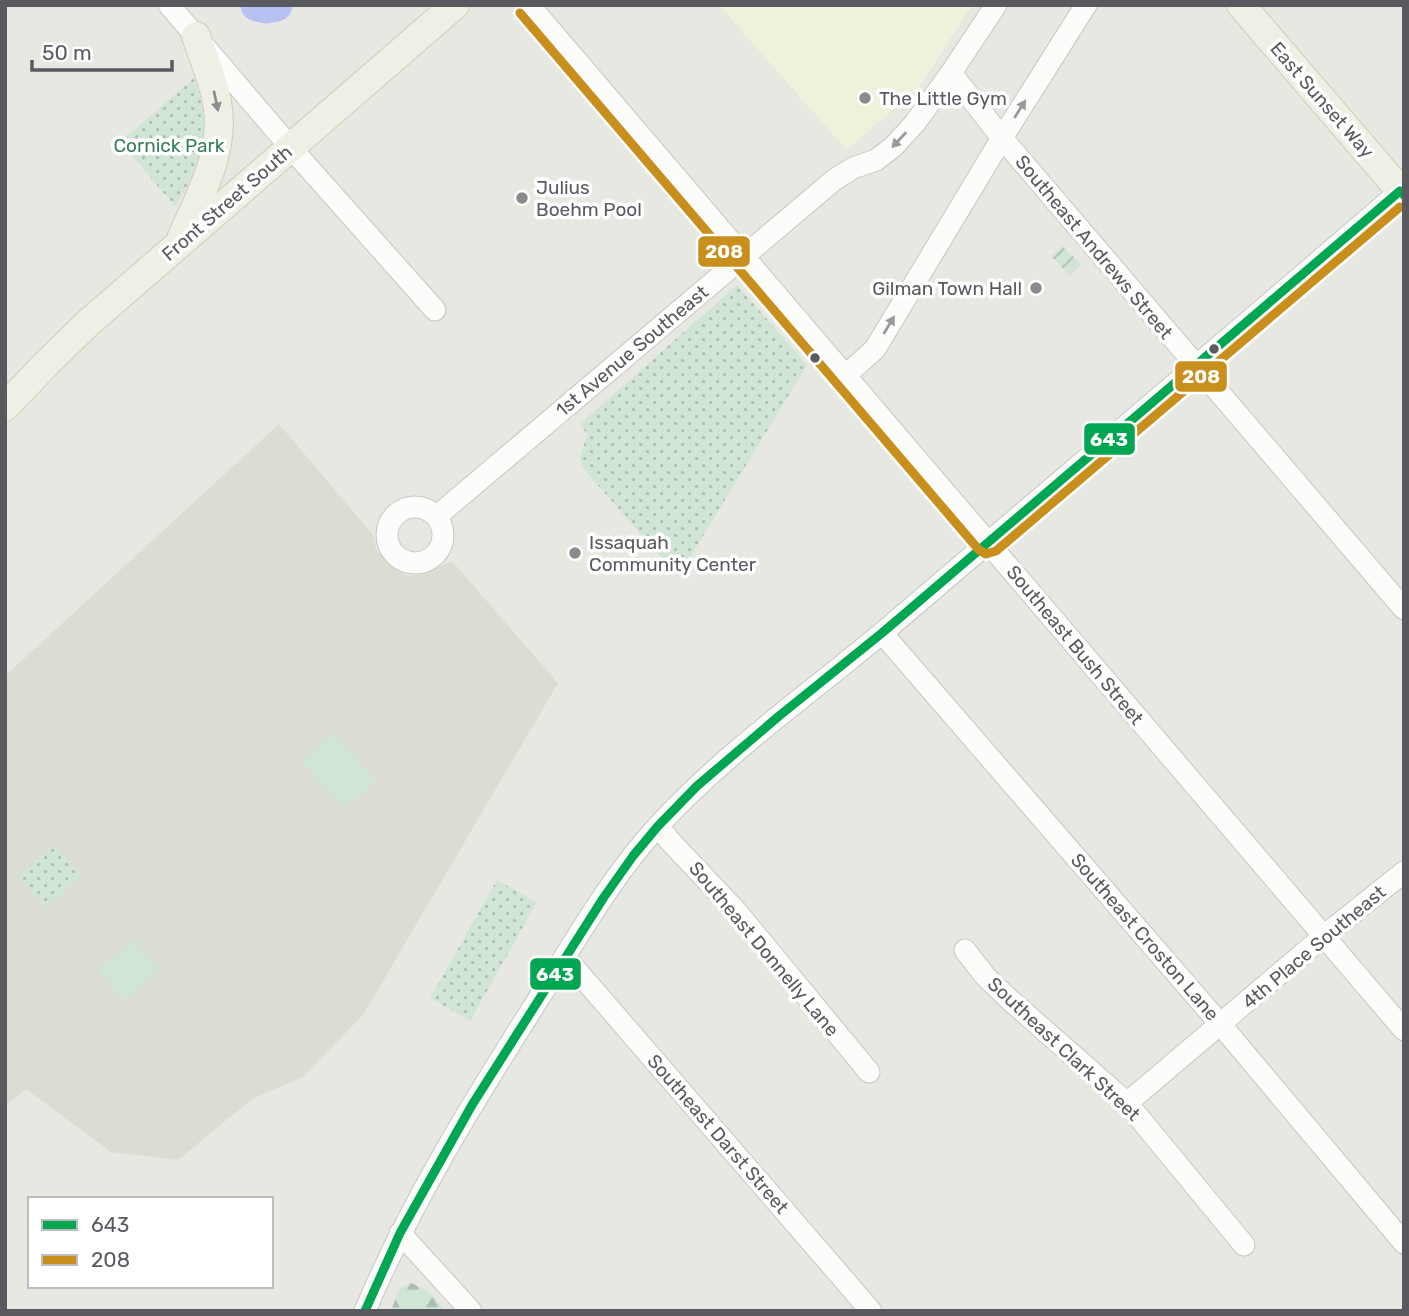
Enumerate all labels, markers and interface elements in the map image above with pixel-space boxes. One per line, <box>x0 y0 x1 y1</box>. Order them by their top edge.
scale bar <box>32 28 172 72</box>
street label: East Sunset Way <box>1265 37 1379 163</box>
text: 50 m <box>42 40 92 65</box>
place label: The Little Gym <box>879 87 1007 110</box>
one-way arrow <box>211 90 222 112</box>
marker: The Little Gym <box>857 90 873 106</box>
one-way arrow <box>1014 100 1027 119</box>
one-way arrow <box>891 131 907 148</box>
park label: Cornick Park <box>113 134 225 157</box>
street label: Front Street South <box>157 140 297 266</box>
street label: Southeast Andrews Street <box>1010 150 1178 344</box>
place label: Julius Boehm Pool <box>536 176 642 221</box>
marker: Julius Boehm Pool <box>514 190 530 206</box>
line badge: 208 <box>697 235 751 268</box>
text: 208 <box>705 240 743 263</box>
place label: Gilman Town Hall <box>872 277 1022 300</box>
street label: 1st Avenue Southeast <box>551 280 713 422</box>
marker: Gilman Town Hall <box>1028 280 1044 296</box>
one-way arrow <box>883 315 896 334</box>
unlabelled marker <box>1207 342 1221 356</box>
unlabelled marker <box>808 351 822 365</box>
line badge: 208 <box>1174 360 1228 393</box>
text: 208 <box>1182 365 1220 388</box>
line badge: 643 <box>1083 422 1136 456</box>
text: 643 <box>1090 428 1128 451</box>
place label: Issaquah Community Center <box>589 531 757 576</box>
marker: Issaquah Community Center <box>567 545 583 561</box>
street label: Southeast Bush Street <box>1002 561 1149 730</box>
street label: Southeast Croston Lane <box>1066 849 1224 1025</box>
street label: Southeast Donnelly Lane <box>684 857 844 1041</box>
street label: 4th Place Southeast <box>1238 880 1391 1014</box>
line badge: 643 <box>529 957 582 991</box>
text: 643 <box>536 963 574 986</box>
street label: Southeast Clark Street <box>983 972 1145 1126</box>
street label: Southeast Darst Street <box>643 1050 794 1219</box>
legend <box>28 1197 273 1288</box>
text: 643 <box>91 1212 129 1237</box>
text: 208 <box>91 1247 130 1272</box>

